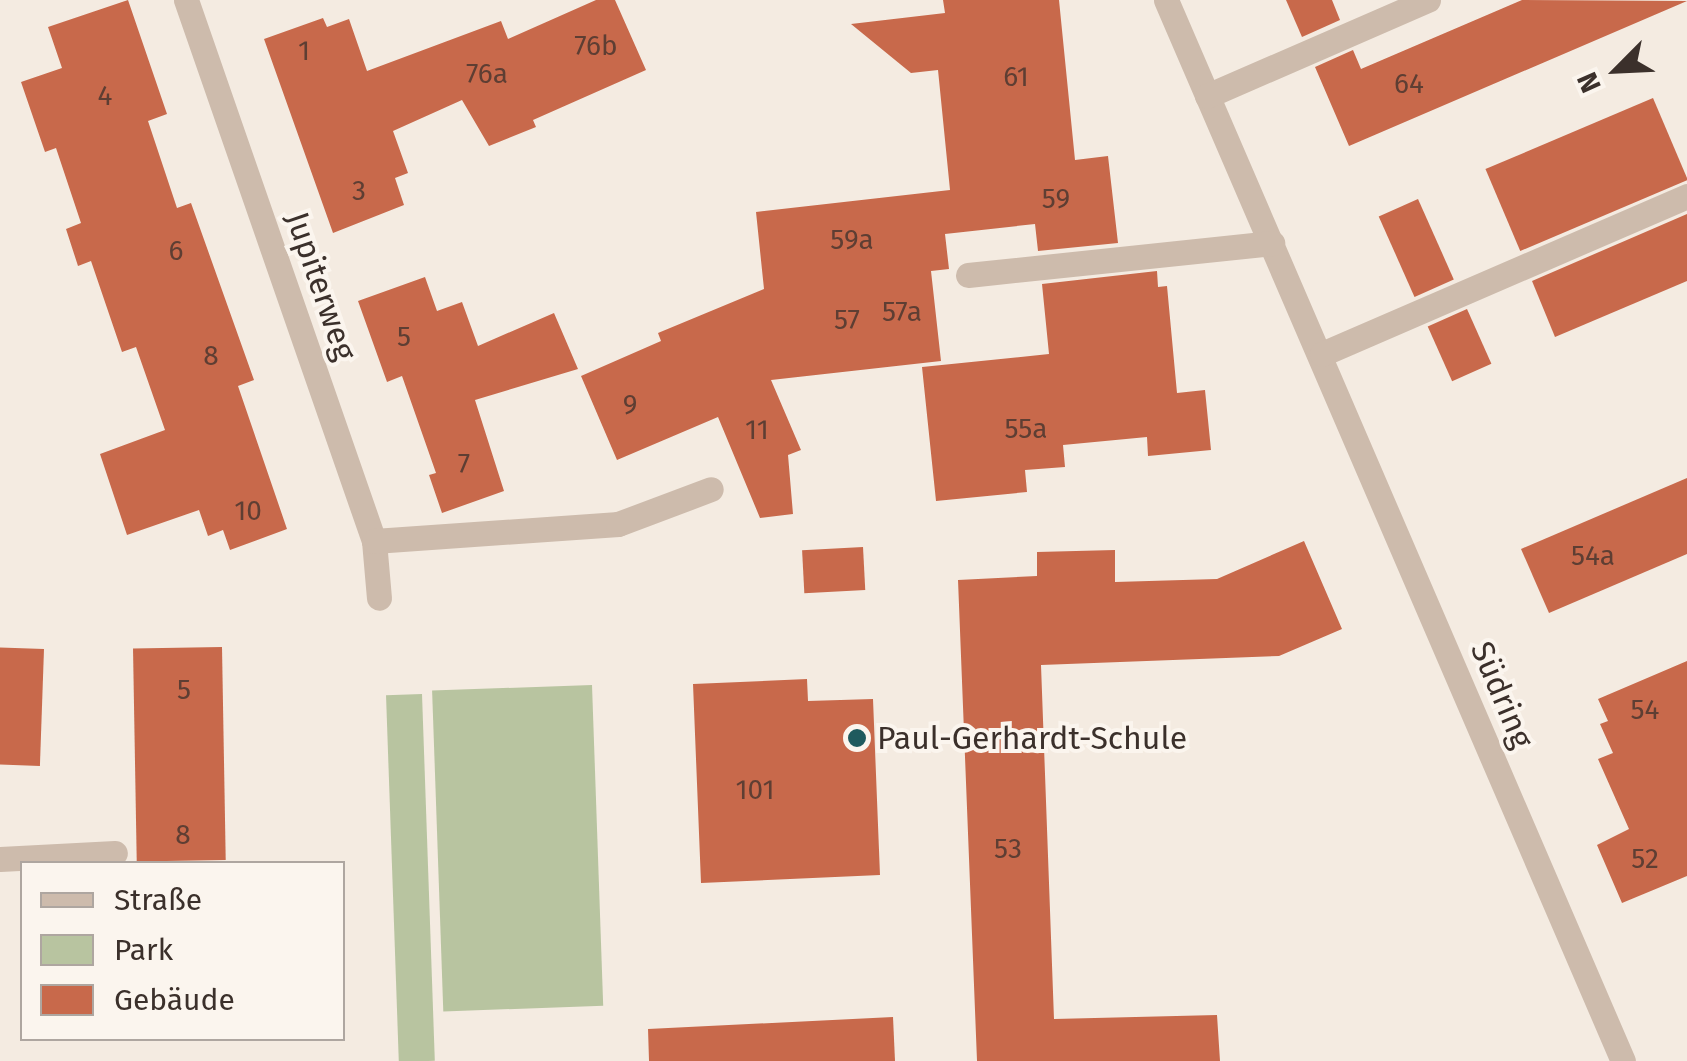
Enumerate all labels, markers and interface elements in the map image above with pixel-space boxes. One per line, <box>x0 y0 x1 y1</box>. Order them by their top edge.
north arrow <box>1567 20 1667 120</box>
house number: 76b <box>574 29 618 63</box>
house number: 1 <box>298 34 310 68</box>
house number: 76a <box>466 57 508 91</box>
house number: 61 <box>1003 60 1029 94</box>
house number: 64 <box>1394 67 1424 101</box>
text: N <box>1570 67 1608 98</box>
house number: 4 <box>98 79 112 113</box>
house number: 3 <box>352 174 366 208</box>
house number: 59 <box>1042 182 1070 216</box>
street label: Jupiterweg <box>278 207 364 365</box>
house number: 59a <box>830 223 874 257</box>
house number: 6 <box>169 234 183 268</box>
house number: 57a <box>882 295 922 329</box>
house number: 57 <box>834 303 860 337</box>
house number: 5 <box>397 320 411 354</box>
house number: 8 <box>203 339 219 373</box>
house number: 9 <box>623 388 637 422</box>
house number: 55a <box>1004 412 1048 446</box>
house number: 11 <box>745 413 769 447</box>
house number: 7 <box>458 447 470 481</box>
house number: 10 <box>234 494 262 528</box>
house number: 54a <box>1571 539 1615 573</box>
street label: Südring <box>1462 636 1542 754</box>
house number: 5 <box>177 673 191 707</box>
house number: 54 <box>1631 693 1659 727</box>
place label: Paul-Gerhardt-Schule <box>877 719 1187 757</box>
marker: Paul-Gerhardt-Schule <box>846 727 868 749</box>
house number: 101 <box>735 773 775 807</box>
house number: 8 <box>175 818 191 852</box>
house number: 53 <box>994 832 1022 866</box>
house number: 52 <box>1631 842 1659 876</box>
legend <box>20 861 345 1041</box>
text: Straße <box>114 882 202 918</box>
text: Park <box>114 932 173 968</box>
text: Gebäude <box>114 982 235 1018</box>

